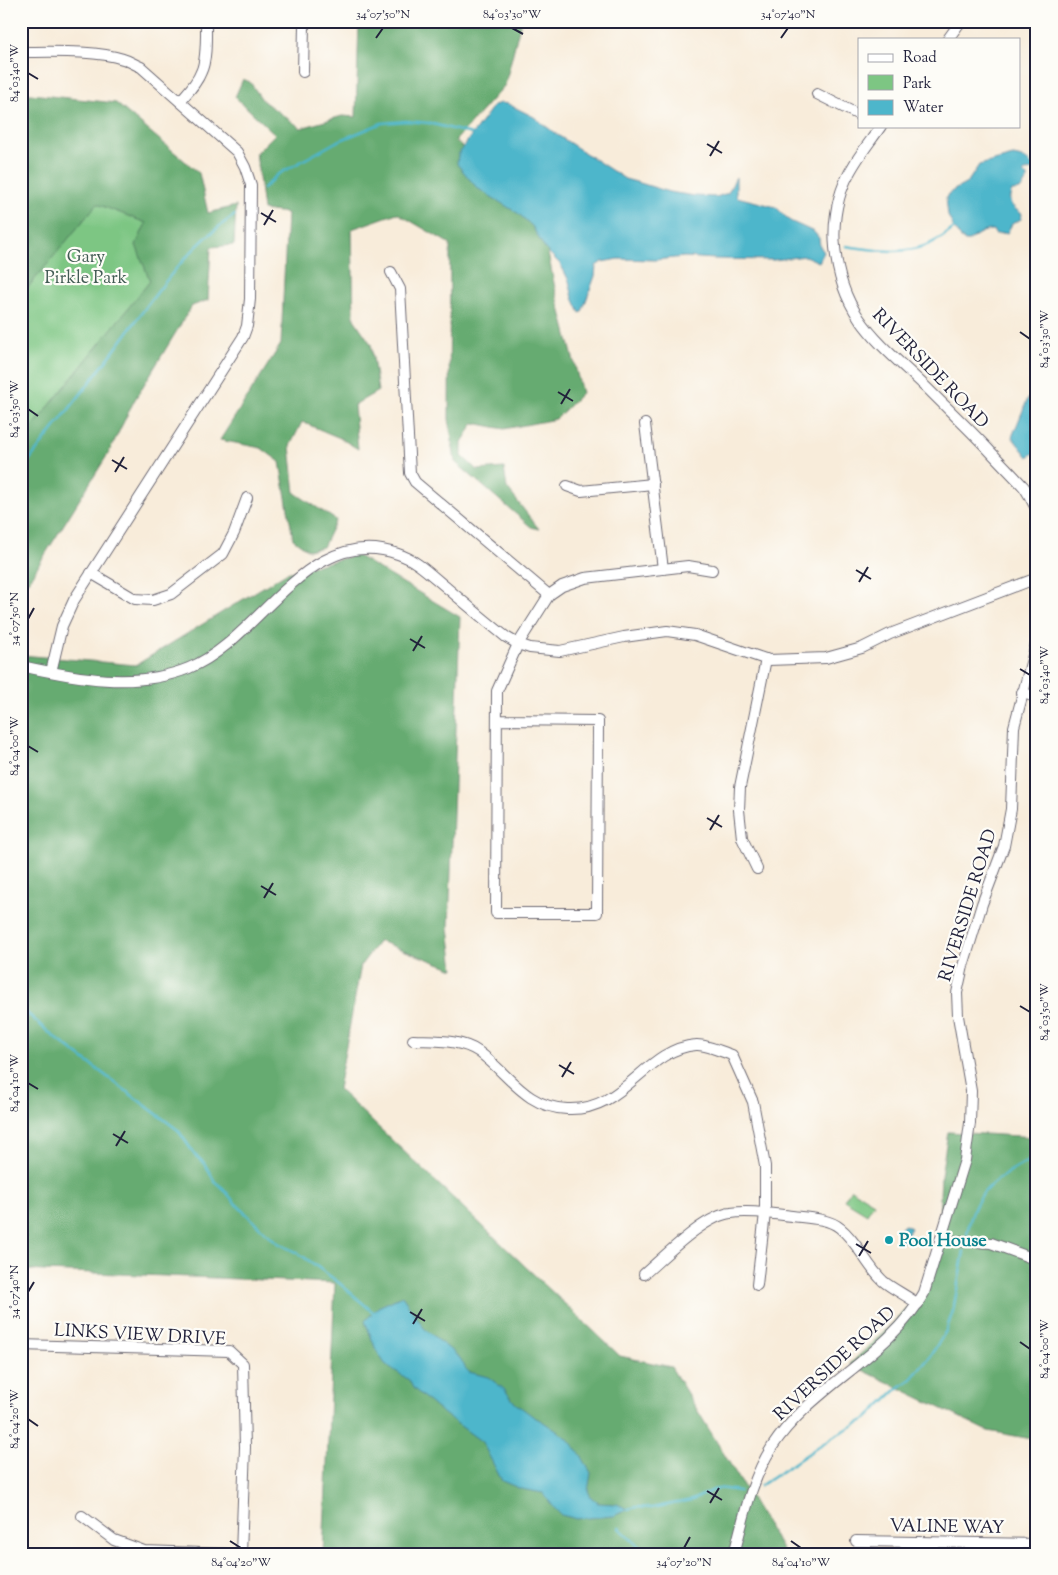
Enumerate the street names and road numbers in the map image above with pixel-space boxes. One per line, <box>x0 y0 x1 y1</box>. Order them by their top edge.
street label: RIVERSIDE ROAD <box>865 303 994 435</box>
street label: RIVERSIDE ROAD <box>933 826 1004 985</box>
street label: RIVERSIDE ROAD <box>769 1301 902 1428</box>
street label: LINKS VIEW DRIVE <box>53 1319 227 1353</box>
street label: VALINE WAY <box>889 1514 1005 1542</box>

